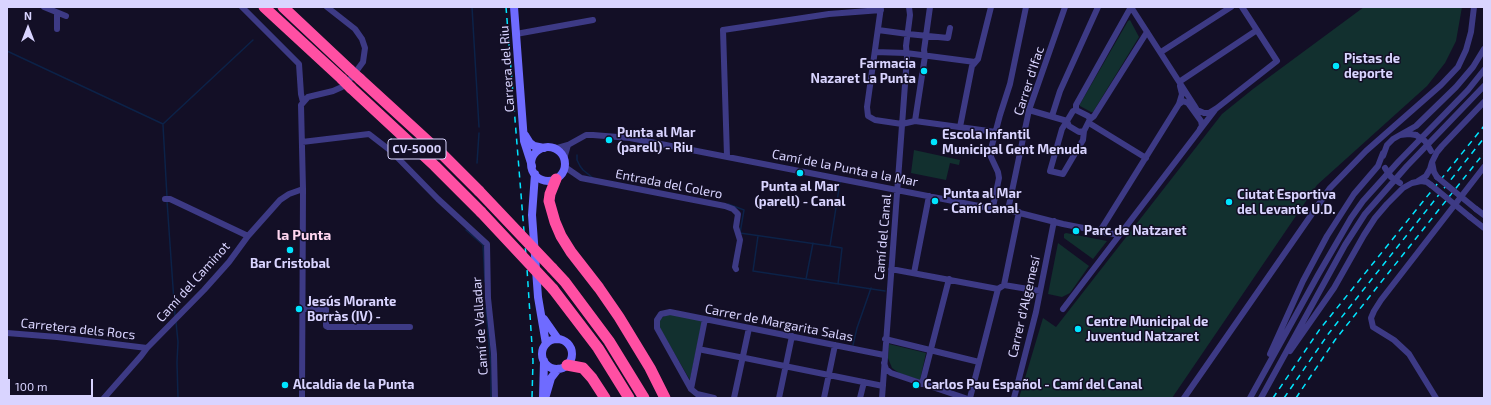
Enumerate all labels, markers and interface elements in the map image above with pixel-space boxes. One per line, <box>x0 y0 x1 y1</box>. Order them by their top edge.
north arrow <box>8 8 48 48</box>
text: N <box>24 9 32 22</box>
street label: Carrera del Riu <box>496 25 518 113</box>
street label: Carrer d'Ifac <box>1010 44 1048 118</box>
place label: Pistas de deporte <box>1344 51 1400 82</box>
place label: Farmacia Nazaret La Punta <box>811 56 916 87</box>
marker: Pistas de deporte <box>1331 61 1341 71</box>
marker: Farmacia Nazaret La Punta <box>919 66 929 76</box>
place label: Punta al Mar (parell) - Riu <box>617 125 695 156</box>
place label: Escola Infantil Municipal Gent Menuda <box>942 127 1087 158</box>
marker: Punta al Mar (parell) - Riu <box>604 135 614 145</box>
marker: Escola Infantil Municipal Gent Menuda <box>929 137 939 147</box>
road number: CV-5000 <box>388 139 446 159</box>
street label: Camí de la Punta a la Mar <box>771 146 919 190</box>
street label: Entrada del Colero <box>614 166 724 202</box>
marker: Punta al Mar (parell) - Canal <box>795 168 805 178</box>
place label: Punta al Mar (parell) - Canal <box>755 179 845 210</box>
place label: Punta al Mar - Camí Canal <box>943 186 1021 217</box>
place label: Ciutat Esportiva del Levante U.D. <box>1237 187 1336 218</box>
street label: Camí del Canal <box>871 193 895 281</box>
marker: Punta al Mar - Camí Canal <box>930 196 940 206</box>
marker: Ciutat Esportiva del Levante U.D. <box>1224 197 1234 207</box>
place label: Parc de Natzaret <box>1084 223 1187 239</box>
marker: Parc de Natzaret <box>1071 226 1081 236</box>
district label: la Punta <box>277 227 331 243</box>
street label: Camí del Caminot <box>153 239 233 325</box>
marker: Bar Cristobal <box>285 245 295 255</box>
street label: Carrer d'Algemesí <box>1005 255 1043 359</box>
place label: Bar Cristobal <box>250 256 330 272</box>
street label: Camí de Valladar <box>469 276 491 376</box>
place label: Jesús Morante Borràs (IV) - <box>307 294 396 325</box>
street label: Carrer de Margarita Salas <box>704 301 854 345</box>
marker: Jesús Morante Borràs (IV) - <box>294 304 304 314</box>
place label: Centre Municipal de Juventud Natzaret <box>1086 314 1208 345</box>
street label: Carretera dels Rocs <box>20 315 136 343</box>
marker: Centre Municipal de Juventud Natzaret <box>1073 324 1083 334</box>
scale bar <box>10 371 95 397</box>
place label: Alcaldia de la Punta <box>293 377 414 393</box>
place label: Carlos Pau Español - Camí del Canal <box>924 377 1142 393</box>
text: 100 m <box>15 379 47 393</box>
marker: Alcaldia de la Punta <box>280 380 290 390</box>
marker: Carlos Pau Español - Camí del Canal <box>911 380 921 390</box>

